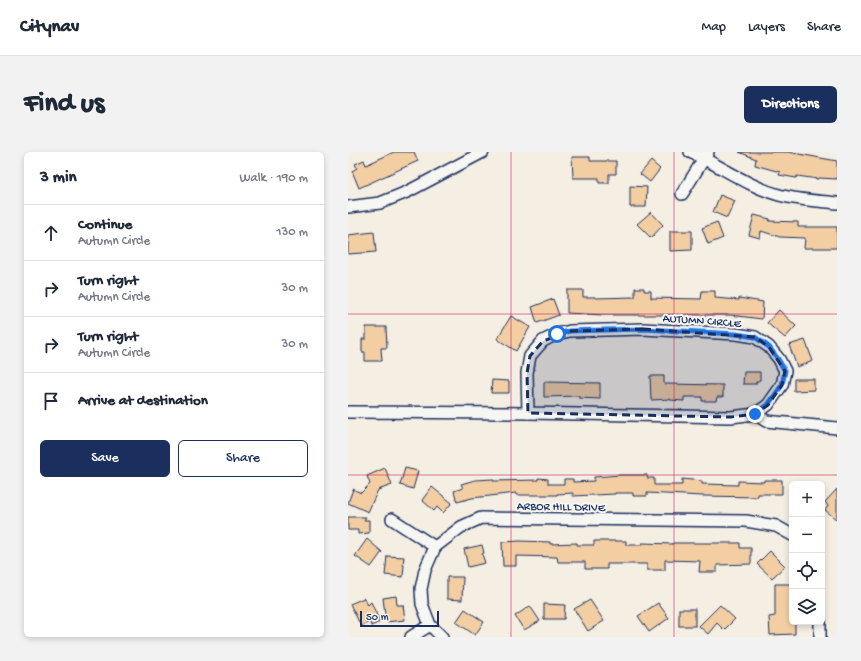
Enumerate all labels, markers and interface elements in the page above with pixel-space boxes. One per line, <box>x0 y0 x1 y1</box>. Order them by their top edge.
text: Citynav <box>20 16 79 39</box>
text: Map <box>702 19 726 36</box>
text: Layers <box>748 19 785 36</box>
text: Share <box>807 19 841 36</box>
button: Directions <box>744 86 837 123</box>
text: Find us <box>24 88 104 121</box>
text: 3 min <box>40 168 77 188</box>
text: Walk · 190 m <box>239 171 308 186</box>
text: Continue <box>78 216 132 234</box>
icon: ahead <box>40 222 62 244</box>
text: 130 m <box>276 225 308 240</box>
text: Autumn Circle <box>78 234 150 249</box>
text: Turn right <box>78 272 138 290</box>
icon: right <box>40 278 62 300</box>
text: 30 m <box>282 281 308 296</box>
text: Autumn Circle <box>78 290 150 305</box>
street label: AUTUMN CIRCLE <box>662 312 742 332</box>
route start <box>548 325 566 343</box>
text: Turn right <box>78 328 138 346</box>
icon: right <box>40 334 62 356</box>
text: 30 m <box>282 337 308 352</box>
text: Autumn Circle <box>78 346 150 361</box>
icon: arrive <box>40 390 62 412</box>
text: Arrive at destination <box>78 392 208 410</box>
route end <box>746 405 764 423</box>
button: Save <box>40 440 170 477</box>
button: Share <box>178 440 308 477</box>
map controls <box>789 481 825 625</box>
button: + <box>789 481 825 517</box>
street label: ARBOR HILL DRIVE <box>517 500 606 516</box>
button: − <box>789 517 825 553</box>
button: locate <box>789 553 825 589</box>
button: layers <box>789 589 825 625</box>
scale bar <box>360 609 439 628</box>
text: 50 m <box>366 612 388 624</box>

